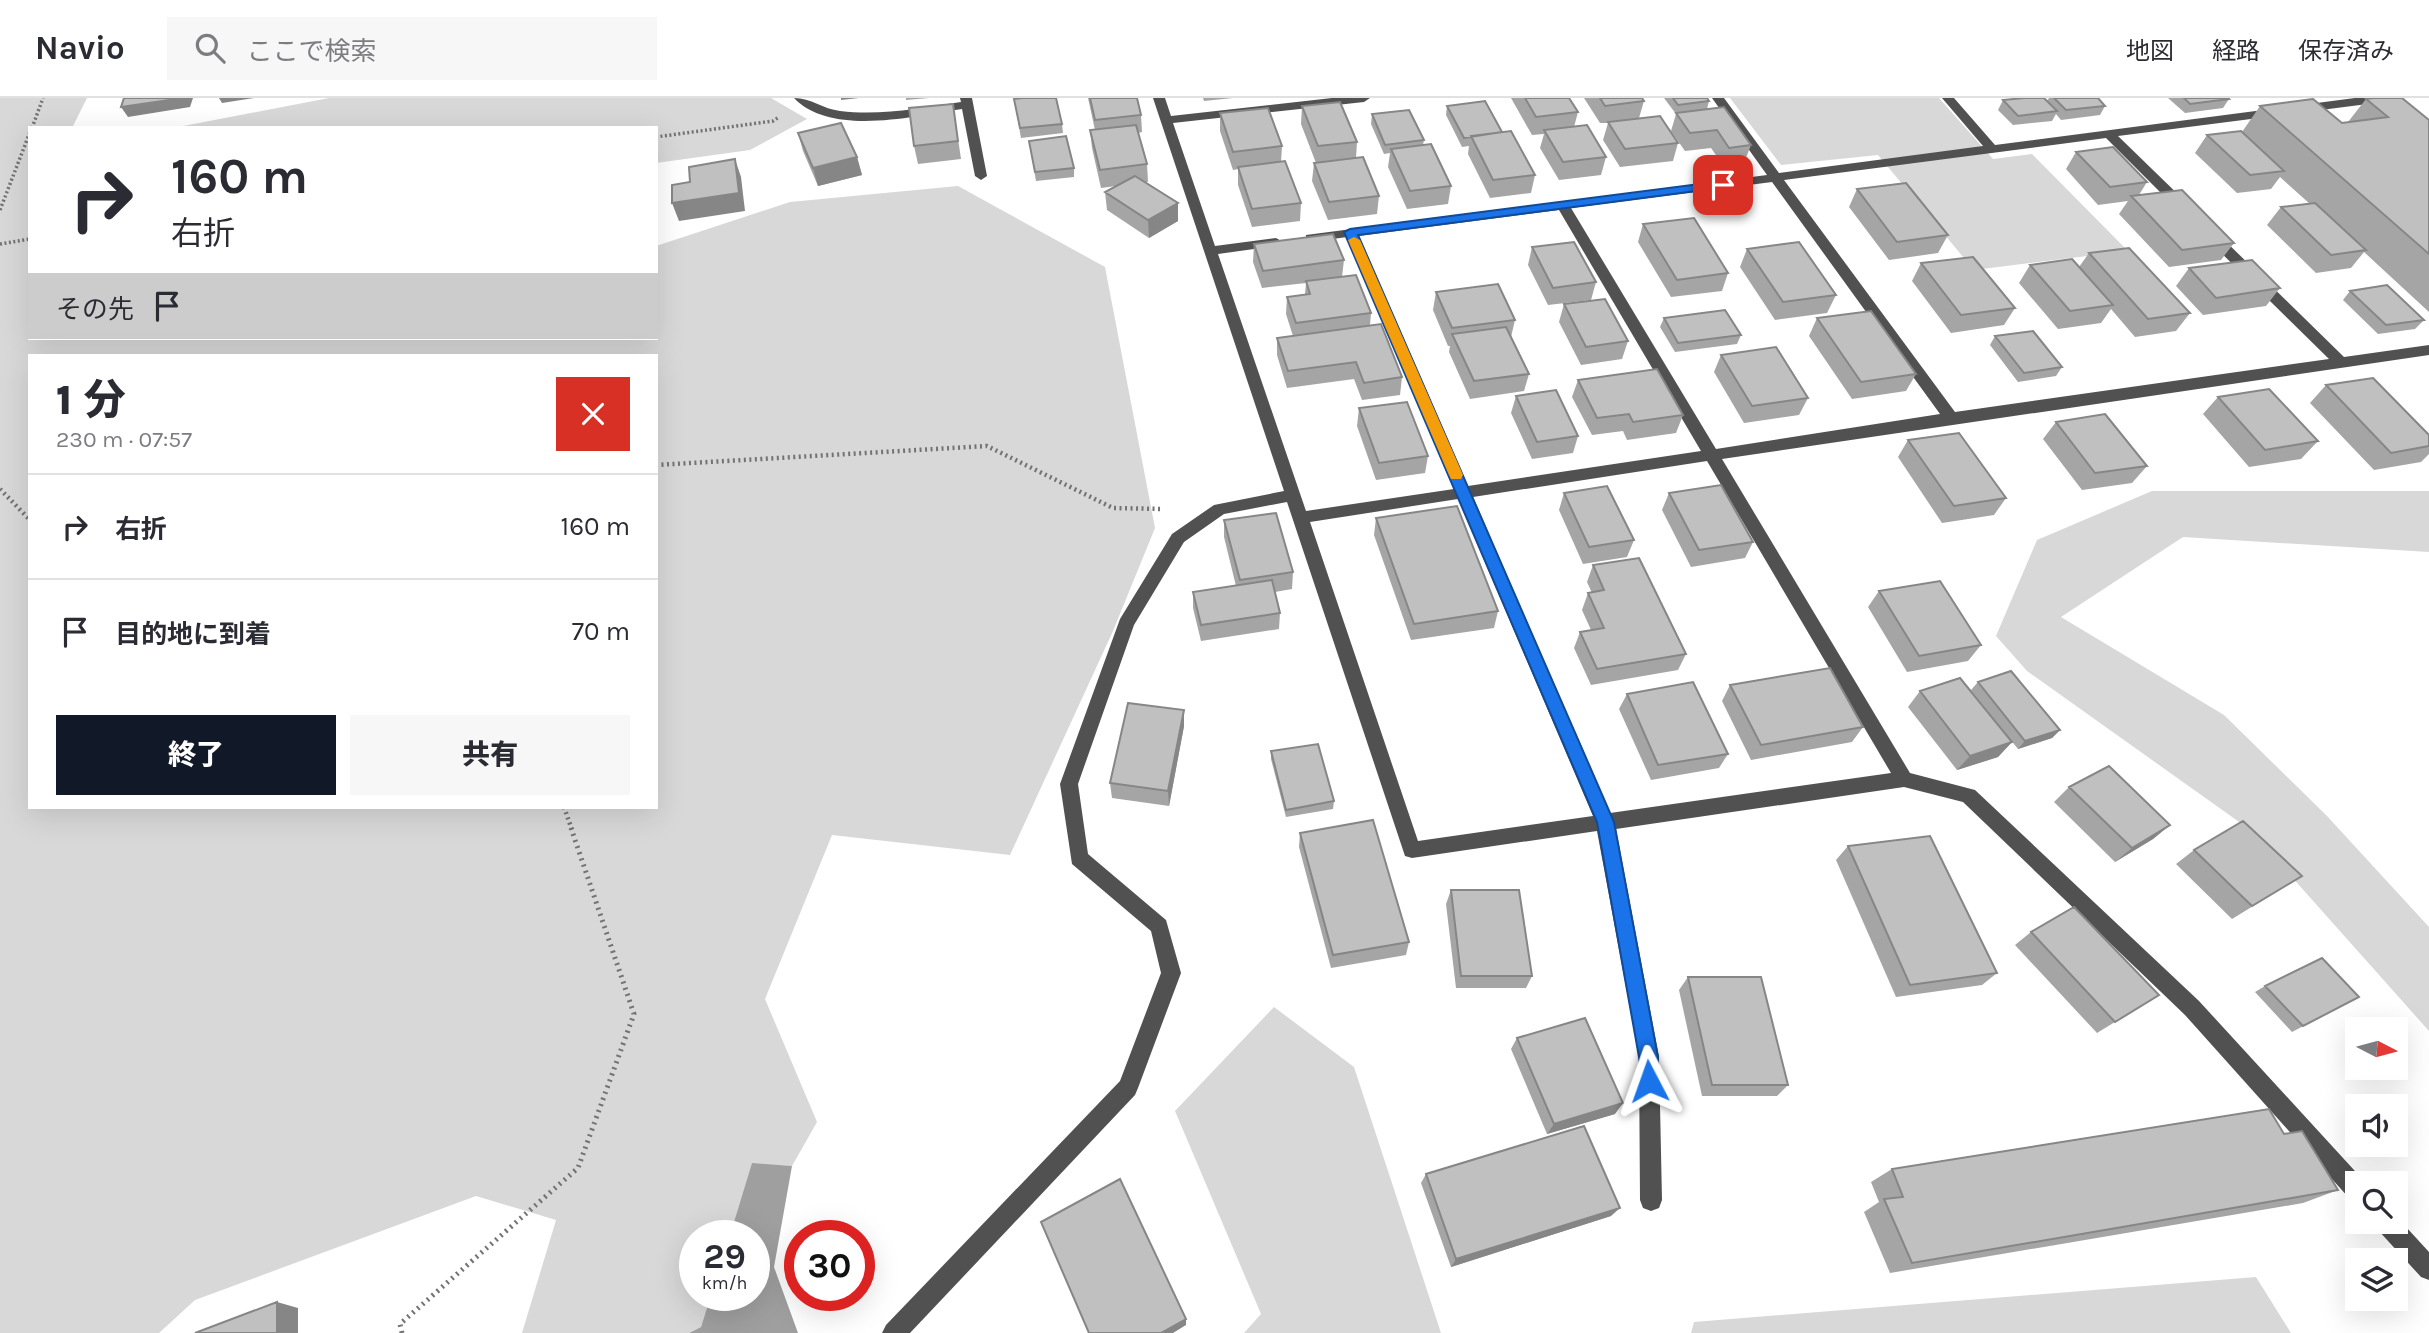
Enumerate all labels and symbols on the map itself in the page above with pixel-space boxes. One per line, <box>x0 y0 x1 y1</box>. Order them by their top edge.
pin <box>1693 155 1753 215</box>
north arrow <box>2345 1017 2408 1080</box>
position arrow <box>1612 1044 1686 1118</box>
speed limit sign: 30 <box>784 1220 875 1311</box>

